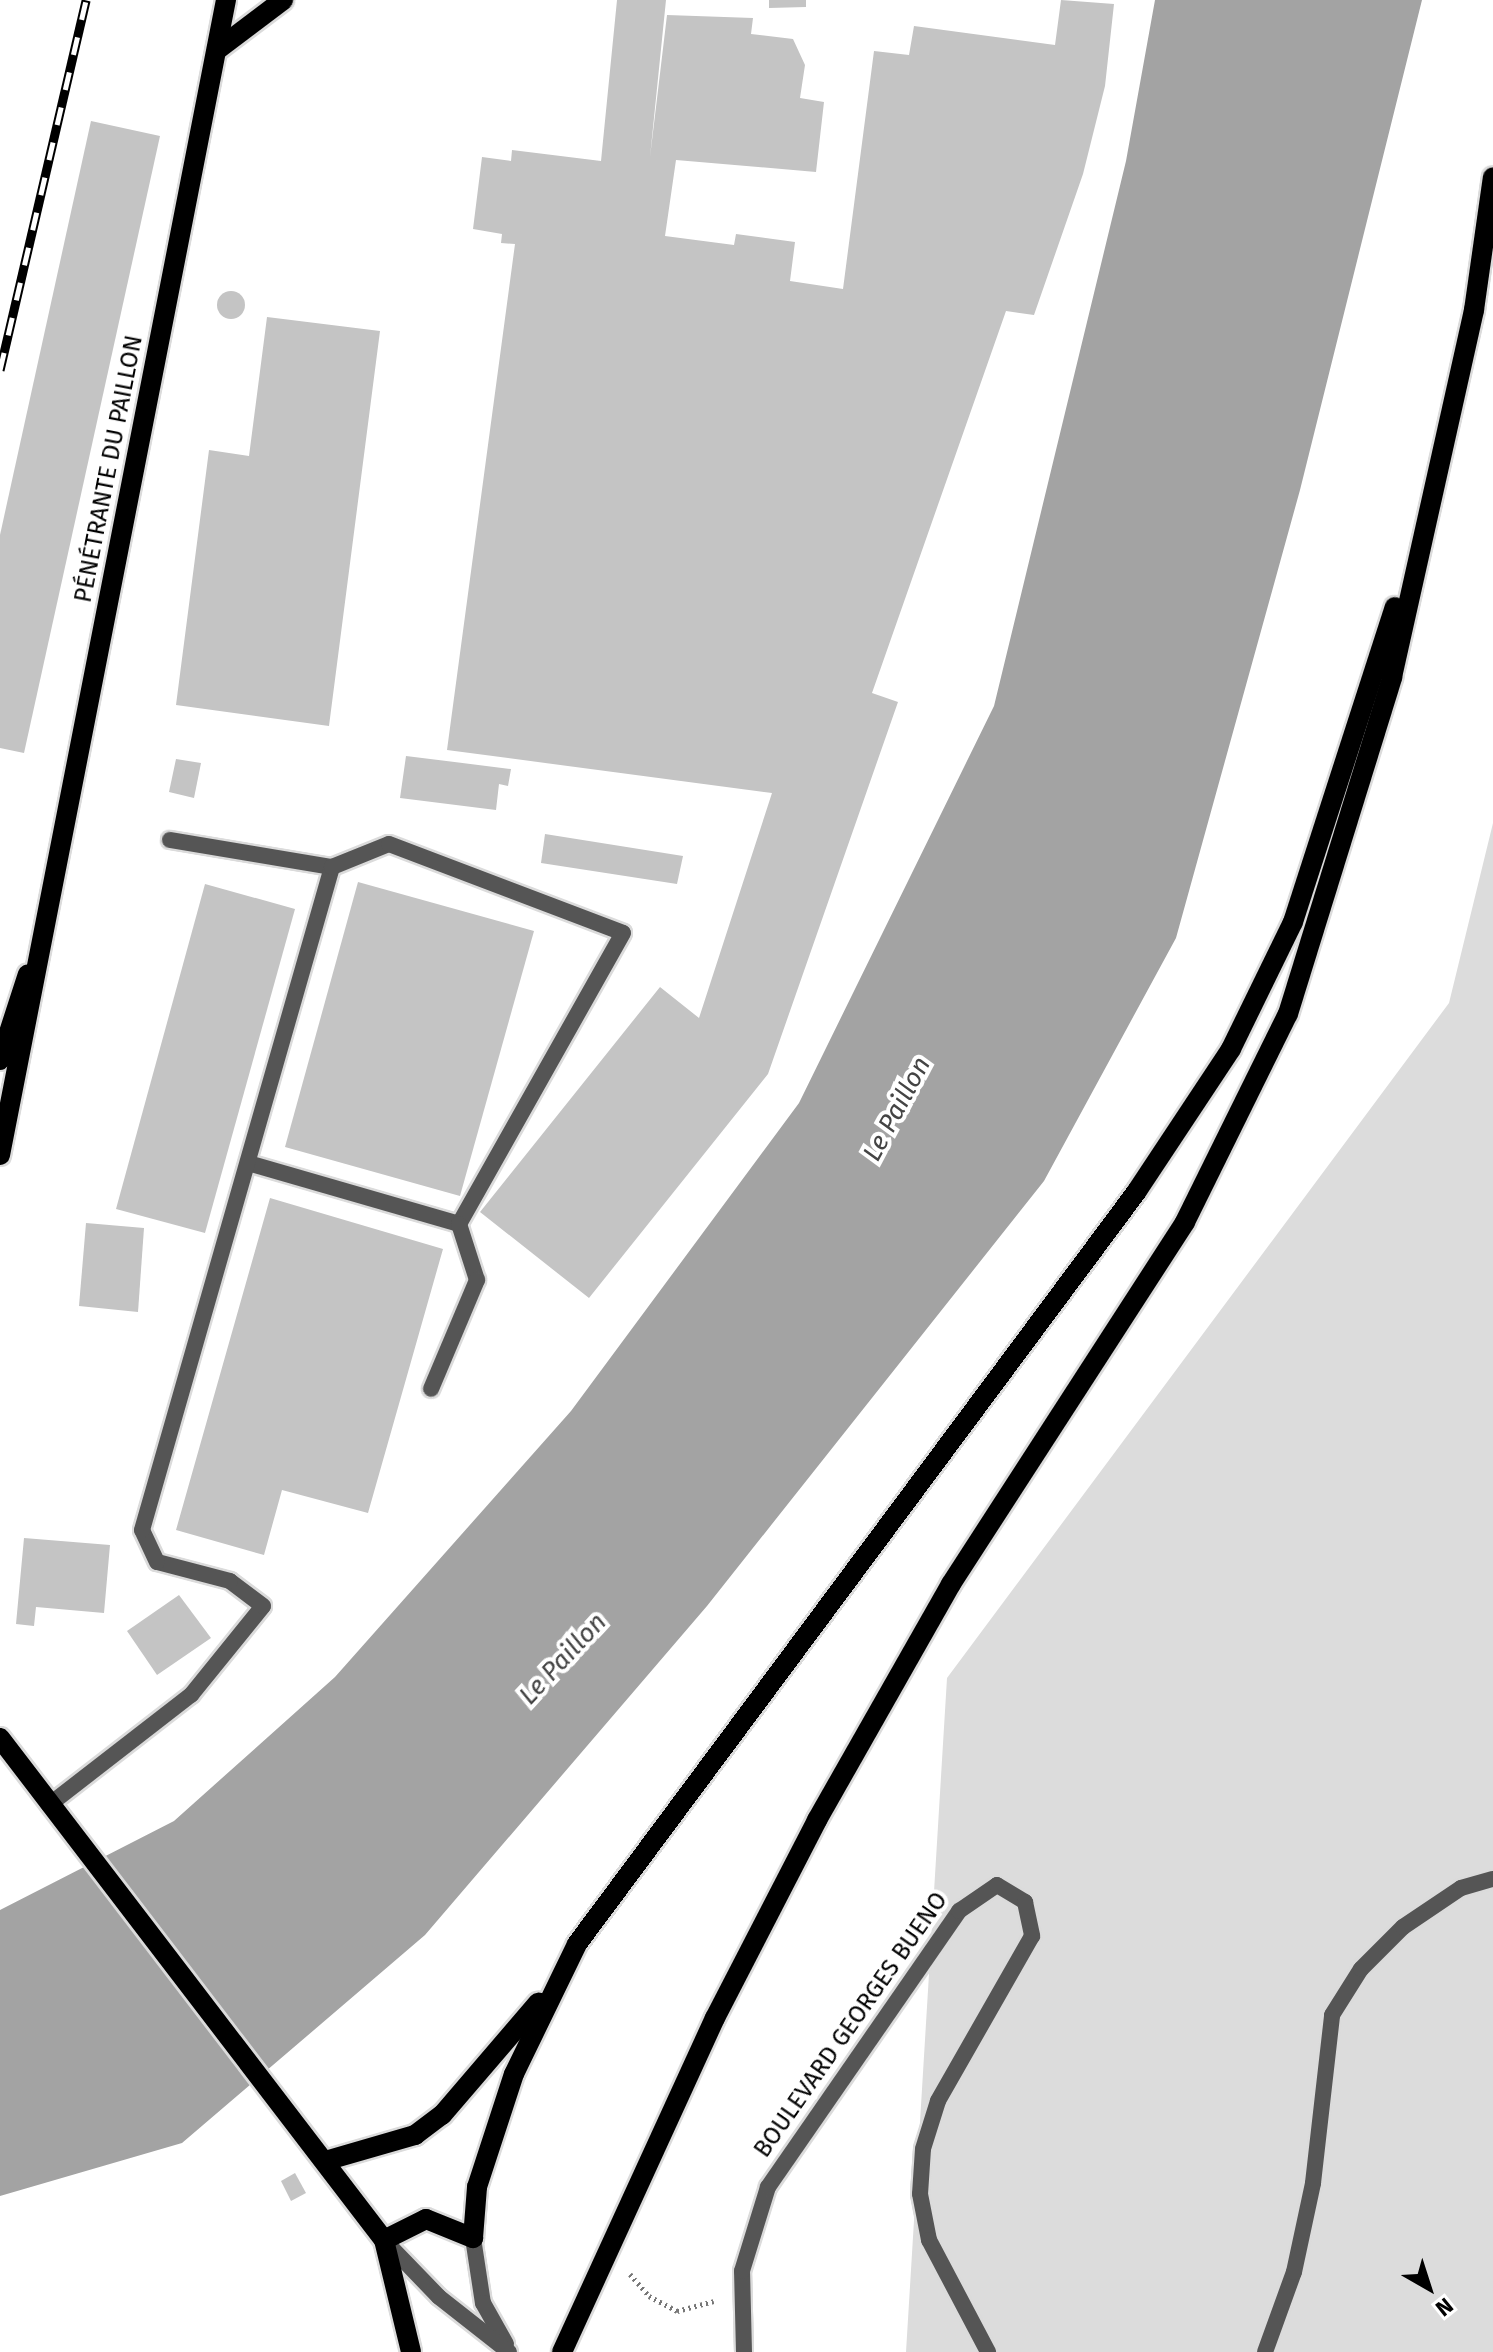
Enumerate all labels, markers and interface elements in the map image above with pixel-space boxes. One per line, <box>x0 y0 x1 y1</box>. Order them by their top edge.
street label: PÉNÉTRANTE DU PAILLON <box>69 333 149 605</box>
water label: Le Paillon <box>857 1052 937 1166</box>
water label: Le Paillon <box>513 1607 613 1711</box>
street label: BOULEVARD GEORGES BUENO <box>748 1887 954 2163</box>
north arrow <box>1389 2248 1469 2328</box>
text: N <box>1430 2292 1459 2322</box>

